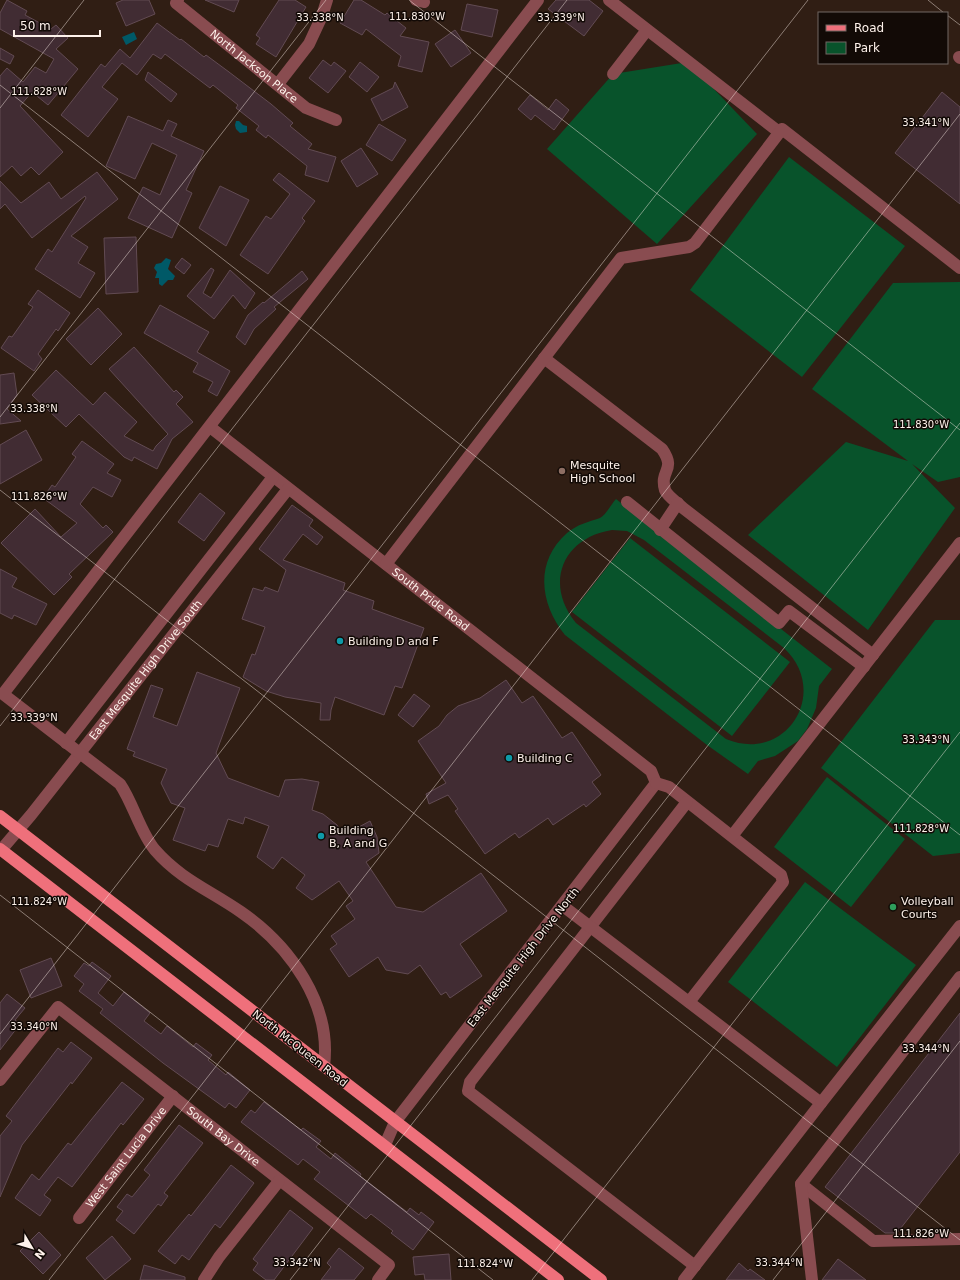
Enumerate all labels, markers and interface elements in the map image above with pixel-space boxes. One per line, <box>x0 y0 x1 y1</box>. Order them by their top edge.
text: 111.830°W <box>389 11 445 22</box>
scale bar <box>14 12 100 38</box>
text: 33.338°N <box>296 12 344 23</box>
text: 33.339°N <box>537 12 585 23</box>
legend <box>818 12 948 64</box>
text: 50 m <box>20 19 51 33</box>
text: Road <box>854 21 884 35</box>
street label: North Jackson Place <box>207 27 300 106</box>
text: Park <box>854 41 880 55</box>
text: 111.828°W <box>11 86 67 97</box>
text: 33.341°N <box>902 117 950 128</box>
text: 33.338°N <box>10 403 58 414</box>
text: 111.830°W <box>893 419 949 430</box>
place label: Mesquite High School <box>570 459 635 485</box>
marker: Mesquite High School <box>557 466 567 476</box>
text: 111.826°W <box>11 491 67 502</box>
street label: South Pride Road <box>389 565 472 634</box>
street label: East Mesquite High Drive South <box>87 597 205 743</box>
place label: Building D and F <box>348 635 439 648</box>
marker: Building D and F <box>335 636 345 646</box>
text: 33.339°N <box>10 712 58 723</box>
text: 33.343°N <box>902 734 950 745</box>
place label: Building C <box>517 752 573 765</box>
marker: Building C <box>504 753 514 763</box>
text: 111.828°W <box>893 823 949 834</box>
place label: Building B, A and G <box>329 824 387 850</box>
marker: Building B, A and G <box>316 831 326 841</box>
street label: East Mesquite High Drive North <box>465 885 582 1030</box>
place label: Volleyball Courts <box>901 895 954 921</box>
text: 111.824°W <box>11 896 67 907</box>
marker: Volleyball Courts <box>888 902 898 912</box>
street label: North McQueen Road <box>250 1007 350 1090</box>
text: 33.340°N <box>10 1021 58 1032</box>
text: 33.344°N <box>902 1043 950 1054</box>
street label: West Saint Lucia Drive <box>83 1104 169 1210</box>
street label: South Bay Drive <box>184 1104 262 1169</box>
north arrow <box>12 1228 52 1268</box>
text: 111.826°W <box>893 1228 949 1239</box>
text: N <box>32 1246 47 1261</box>
text: 33.342°N <box>273 1257 321 1268</box>
text: 33.344°N <box>755 1257 803 1268</box>
text: 111.824°W <box>457 1258 513 1269</box>

